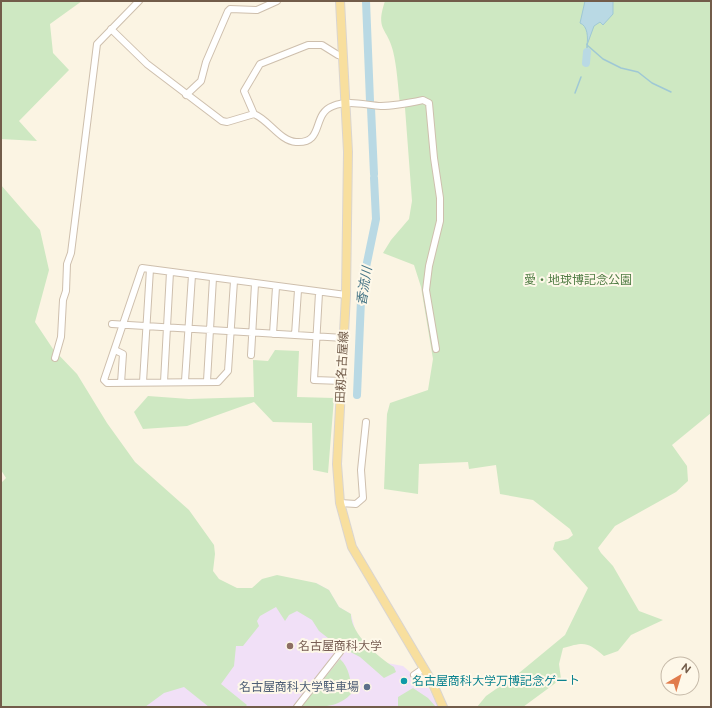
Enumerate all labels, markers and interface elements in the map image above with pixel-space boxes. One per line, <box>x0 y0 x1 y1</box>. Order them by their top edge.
water label: 香流川 <box>354 264 375 306</box>
park label: 愛・地球博記念公園 <box>524 273 632 287</box>
street label: 田籾名古屋線 <box>333 331 351 403</box>
place label: 名古屋商科大学 <box>298 639 382 653</box>
marker: 名古屋商科大学 <box>285 641 295 651</box>
north arrow <box>660 656 700 696</box>
text: N <box>679 661 693 676</box>
place label: 名古屋商科大学万博記念ゲート <box>412 674 580 688</box>
marker: 名古屋商科大学万博記念ゲート <box>399 676 409 686</box>
place label: 名古屋商科大学駐車場 <box>239 680 359 694</box>
marker: 名古屋商科大学駐車場 <box>362 682 372 692</box>

